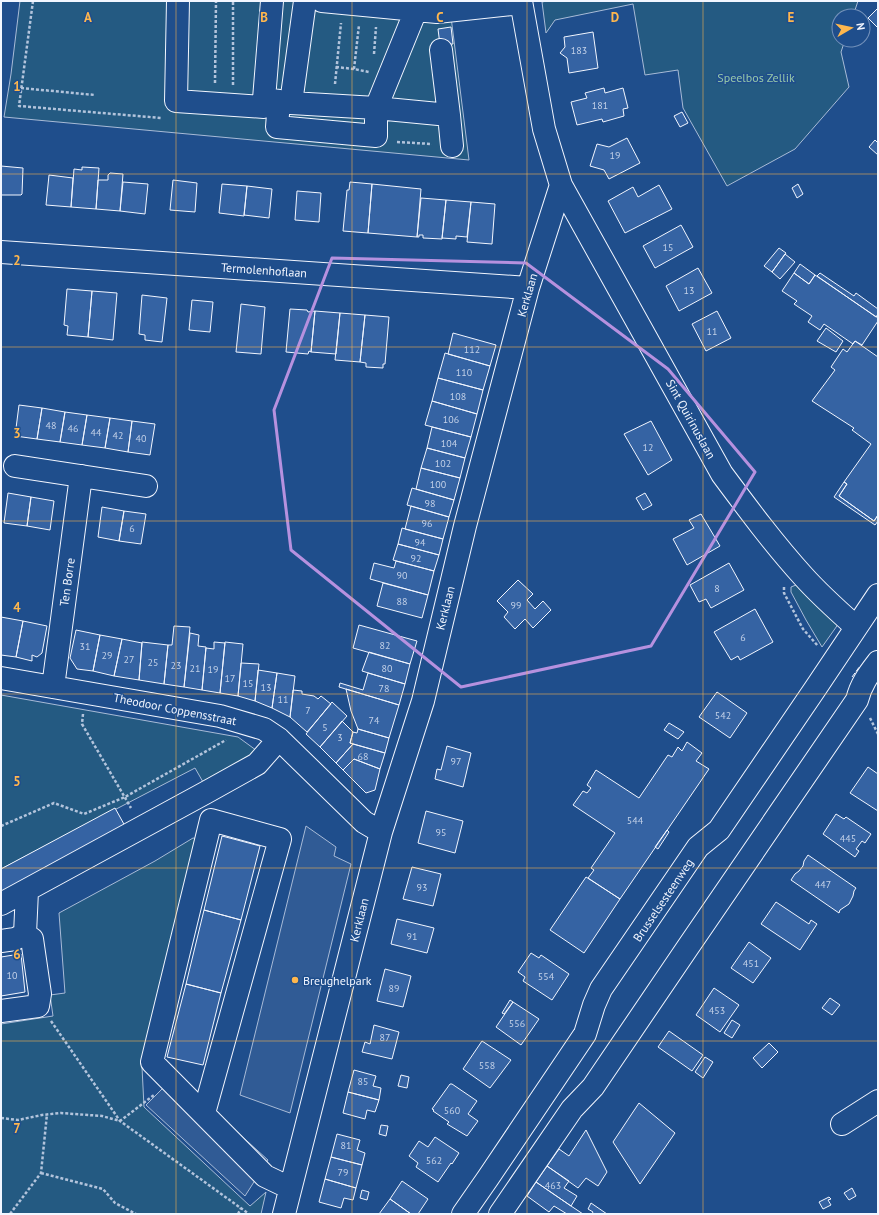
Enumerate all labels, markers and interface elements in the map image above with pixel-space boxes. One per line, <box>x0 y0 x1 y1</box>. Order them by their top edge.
north arrow <box>831 8 871 48</box>
text: A <box>84 9 92 26</box>
text: B <box>260 9 268 26</box>
text: C <box>436 9 444 26</box>
text: D <box>611 9 619 26</box>
text: E <box>788 9 795 26</box>
text: N <box>853 22 868 31</box>
house number: 183 <box>571 44 587 57</box>
park label: Speelbos Zellik <box>717 70 795 85</box>
text: 1 <box>13 78 21 95</box>
house number: 181 <box>592 99 608 112</box>
house number: 19 <box>610 149 620 162</box>
house number: 15 <box>663 241 673 254</box>
text: 2 <box>13 252 21 269</box>
street label: Termolenhoflaan <box>221 260 307 280</box>
street label: Kerklaan <box>514 271 540 319</box>
house number: 13 <box>684 284 694 297</box>
house number: 11 <box>707 325 717 338</box>
house number: 112 <box>464 343 480 356</box>
house number: 110 <box>456 366 473 379</box>
street label: Sint Quirinuslaan <box>663 377 719 461</box>
house number: 108 <box>450 390 466 403</box>
house number: 106 <box>443 413 459 426</box>
house number: 48 <box>46 419 56 432</box>
house number: 46 <box>68 422 78 435</box>
text: 3 <box>13 425 21 442</box>
house number: 44 <box>91 426 102 439</box>
house number: 42 <box>113 429 123 442</box>
house number: 40 <box>136 432 147 445</box>
house number: 104 <box>441 437 458 450</box>
house number: 12 <box>643 441 653 454</box>
house number: 102 <box>435 457 451 470</box>
house number: 100 <box>430 478 447 491</box>
house number: 98 <box>425 497 435 510</box>
house number: 96 <box>422 517 432 530</box>
house number: 6 <box>129 522 135 535</box>
house number: 94 <box>415 536 426 549</box>
house number: 92 <box>411 552 421 565</box>
street label: Ten Borre <box>56 557 78 607</box>
house number: 90 <box>397 569 408 582</box>
house number: 8 <box>714 582 720 595</box>
street label: Kerklaan <box>432 585 458 631</box>
house number: 88 <box>397 595 407 608</box>
text: 4 <box>13 599 21 616</box>
house number: 99 <box>511 599 521 612</box>
house number: 6 <box>740 631 746 644</box>
house number: 82 <box>380 639 390 652</box>
house number: 31 <box>80 640 90 653</box>
house number: 29 <box>102 649 112 662</box>
house number: 27 <box>124 653 134 666</box>
house number: 25 <box>148 656 158 669</box>
house number: 23 <box>171 659 181 672</box>
house number: 21 <box>190 662 200 675</box>
house number: 80 <box>382 662 393 675</box>
house number: 19 <box>208 663 218 676</box>
house number: 17 <box>225 672 235 685</box>
house number: 15 <box>243 677 253 690</box>
house number: 13 <box>261 681 271 694</box>
house number: 78 <box>379 682 389 695</box>
street label: Theodoor Coppensstraat <box>112 690 238 728</box>
house number: 11 <box>278 693 288 706</box>
house number: 7 <box>305 704 311 717</box>
house number: 542 <box>715 709 731 722</box>
house number: 74 <box>369 714 380 727</box>
house number: 5 <box>322 721 328 734</box>
house number: 3 <box>337 731 343 744</box>
house number: 68 <box>358 750 368 763</box>
house number: 97 <box>451 755 461 768</box>
text: 5 <box>13 773 21 790</box>
house number: 544 <box>627 814 644 827</box>
house number: 95 <box>436 826 446 839</box>
house number: 445 <box>840 832 856 845</box>
street label: Brusselsesteenweg <box>630 856 696 944</box>
house number: 447 <box>815 878 831 891</box>
house number: 93 <box>417 881 427 894</box>
street label: Kerklaan <box>346 897 372 943</box>
house number: 91 <box>407 930 417 943</box>
text: 6 <box>13 946 21 963</box>
house number: 451 <box>743 957 759 970</box>
house number: 10 <box>7 969 18 982</box>
house number: 554 <box>538 970 555 983</box>
place label: Breughelpark <box>303 973 372 988</box>
marker: Breughelpark <box>290 975 300 985</box>
house number: 89 <box>389 982 399 995</box>
house number: 453 <box>709 1004 725 1017</box>
house number: 556 <box>509 1017 525 1030</box>
house number: 87 <box>380 1031 390 1044</box>
house number: 558 <box>479 1059 495 1072</box>
house number: 85 <box>358 1075 368 1088</box>
house number: 560 <box>444 1104 461 1117</box>
text: 7 <box>13 1120 21 1137</box>
house number: 81 <box>341 1139 351 1152</box>
house number: 562 <box>426 1154 442 1167</box>
house number: 79 <box>338 1166 348 1179</box>
house number: 463 <box>545 1179 561 1192</box>

